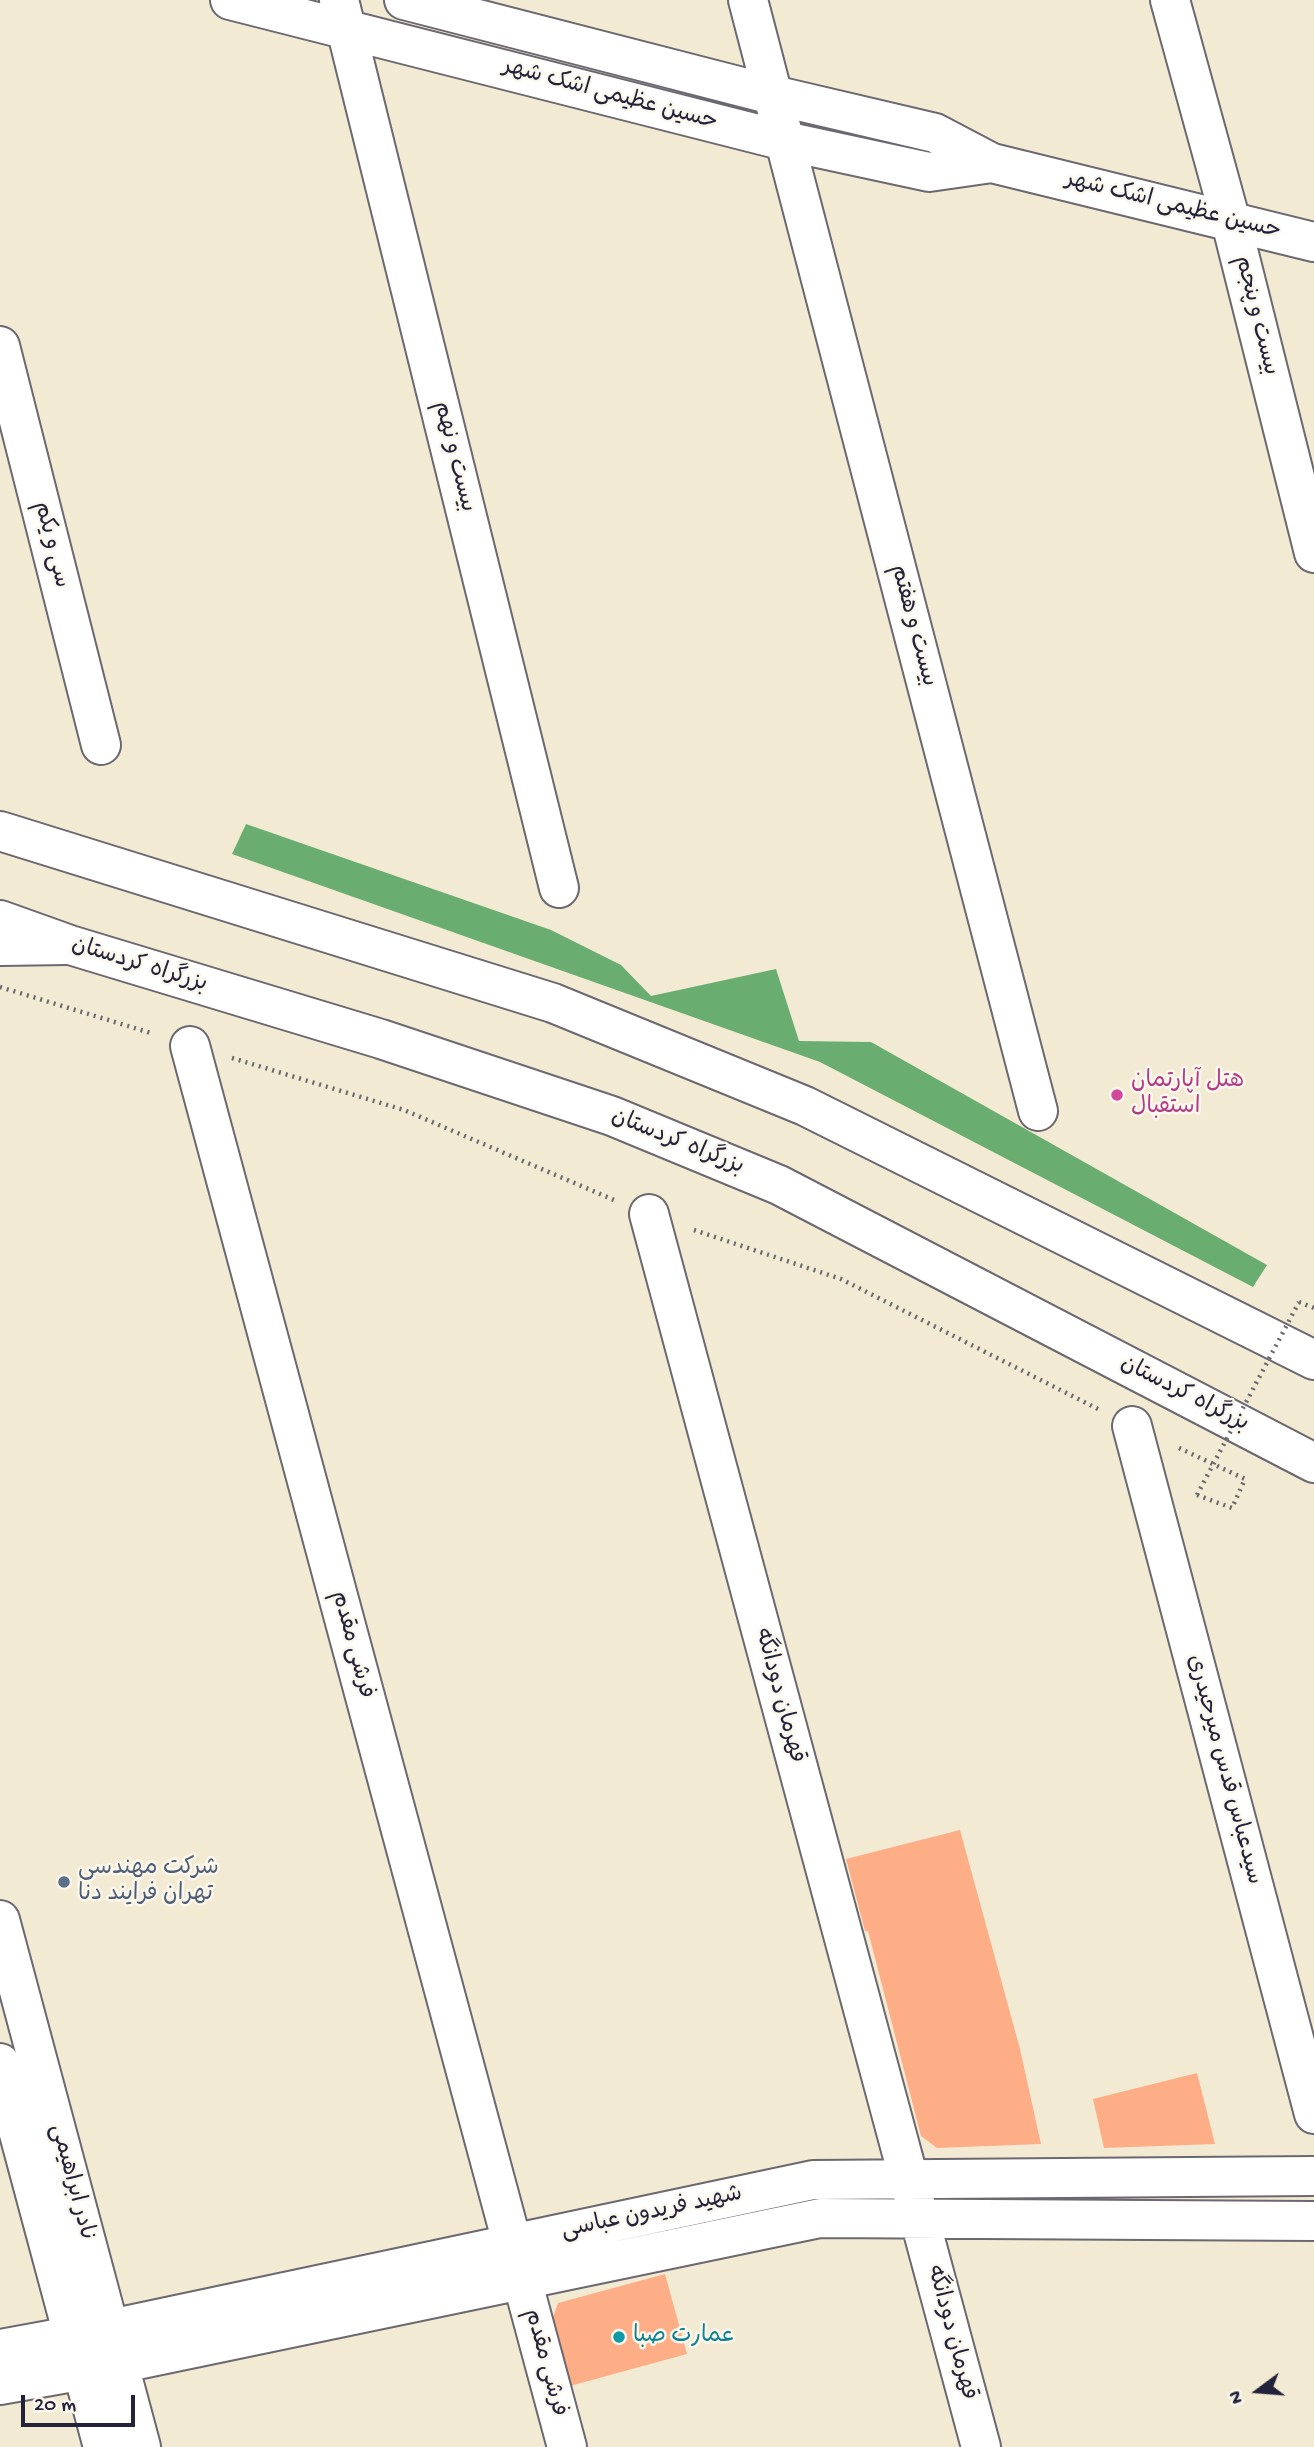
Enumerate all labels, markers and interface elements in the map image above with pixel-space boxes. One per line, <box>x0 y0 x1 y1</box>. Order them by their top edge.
street label: حسین عظیمی اشک شهر <box>500 54 720 138</box>
street label: حسین عظیمی اشک شهر <box>1062 167 1284 247</box>
street label: بیست و پنجم <box>1227 253 1283 379</box>
street label: بیست و نهم <box>426 399 480 515</box>
street label: سی و یکم <box>26 499 74 591</box>
street label: بیست و هفتم <box>882 562 942 690</box>
street label: بزرگراه کردستان <box>68 932 210 1000</box>
place label: هتل آپارتمان استقبال <box>1131 1068 1244 1122</box>
marker: هتل آپارتمان استقبال <box>1109 1087 1125 1103</box>
street label: بزرگراه کردستان <box>607 1104 747 1182</box>
street label: بزرگراه کردستان <box>1115 1351 1253 1439</box>
street label: فرشی مقدم <box>323 1588 379 1702</box>
street label: قهرمان دودانگه <box>747 1626 809 1766</box>
street label: سیدعباس قدس میرحیدری <box>1179 1652 1267 1888</box>
place label: شرکت مهندسی تهران فرایند دنا <box>78 1855 219 1909</box>
marker: شرکت مهندسی تهران فرایند دنا <box>56 1874 72 1890</box>
street label: نادر ابراهیمی <box>42 2122 100 2244</box>
street label: شهید فریدون عباسی <box>559 2181 745 2247</box>
street label: قهرمان دودانگه <box>919 2263 981 2403</box>
street label: فرشی مقدم <box>516 2306 572 2420</box>
place label: عمارت صبا <box>633 2323 735 2351</box>
marker: عمارت صبا <box>611 2329 627 2345</box>
north arrow <box>1223 2356 1293 2426</box>
scale bar <box>24 2380 138 2424</box>
text: N <box>1225 2388 1250 2406</box>
text: 20 m <box>34 2394 76 2419</box>

